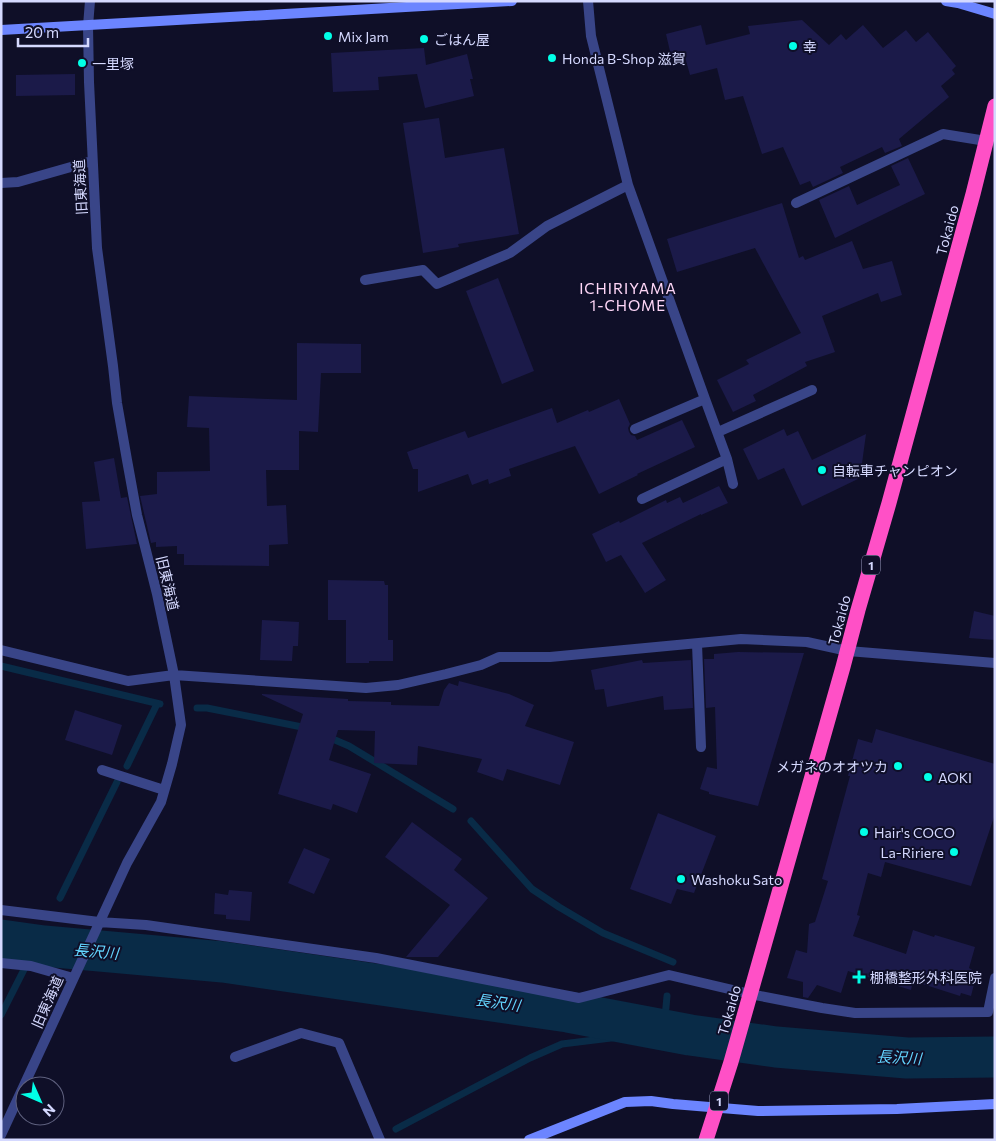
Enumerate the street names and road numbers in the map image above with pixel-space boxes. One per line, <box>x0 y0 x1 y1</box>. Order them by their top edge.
street label: 旧東海道 <box>70 159 90 215</box>
street label: Tokaido <box>932 203 962 257</box>
street label: 旧東海道 <box>153 554 183 612</box>
road number: 1 <box>862 556 880 574</box>
street label: Tokaido <box>824 593 854 647</box>
street label: 旧東海道 <box>28 973 66 1031</box>
street label: Tokaido <box>714 983 744 1037</box>
road number: 1 <box>710 1092 728 1110</box>

